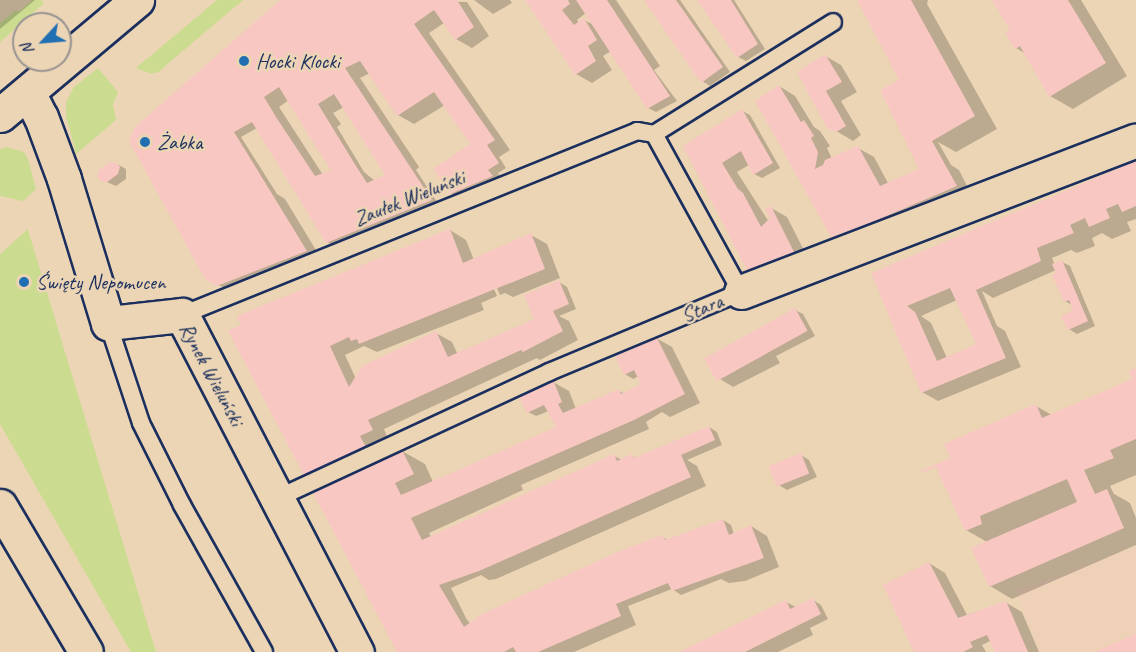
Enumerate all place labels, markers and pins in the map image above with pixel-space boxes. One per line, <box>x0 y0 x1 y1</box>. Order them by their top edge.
place label: Hocki Klocki <box>256 48 340 74</box>
marker: Hocki Klocki <box>237 54 251 68</box>
place label: Żabka <box>157 129 202 155</box>
marker: Żabka <box>138 135 152 149</box>
place label: Święty Nepomucen <box>36 269 167 295</box>
marker: Święty Nepomucen <box>17 275 31 289</box>

